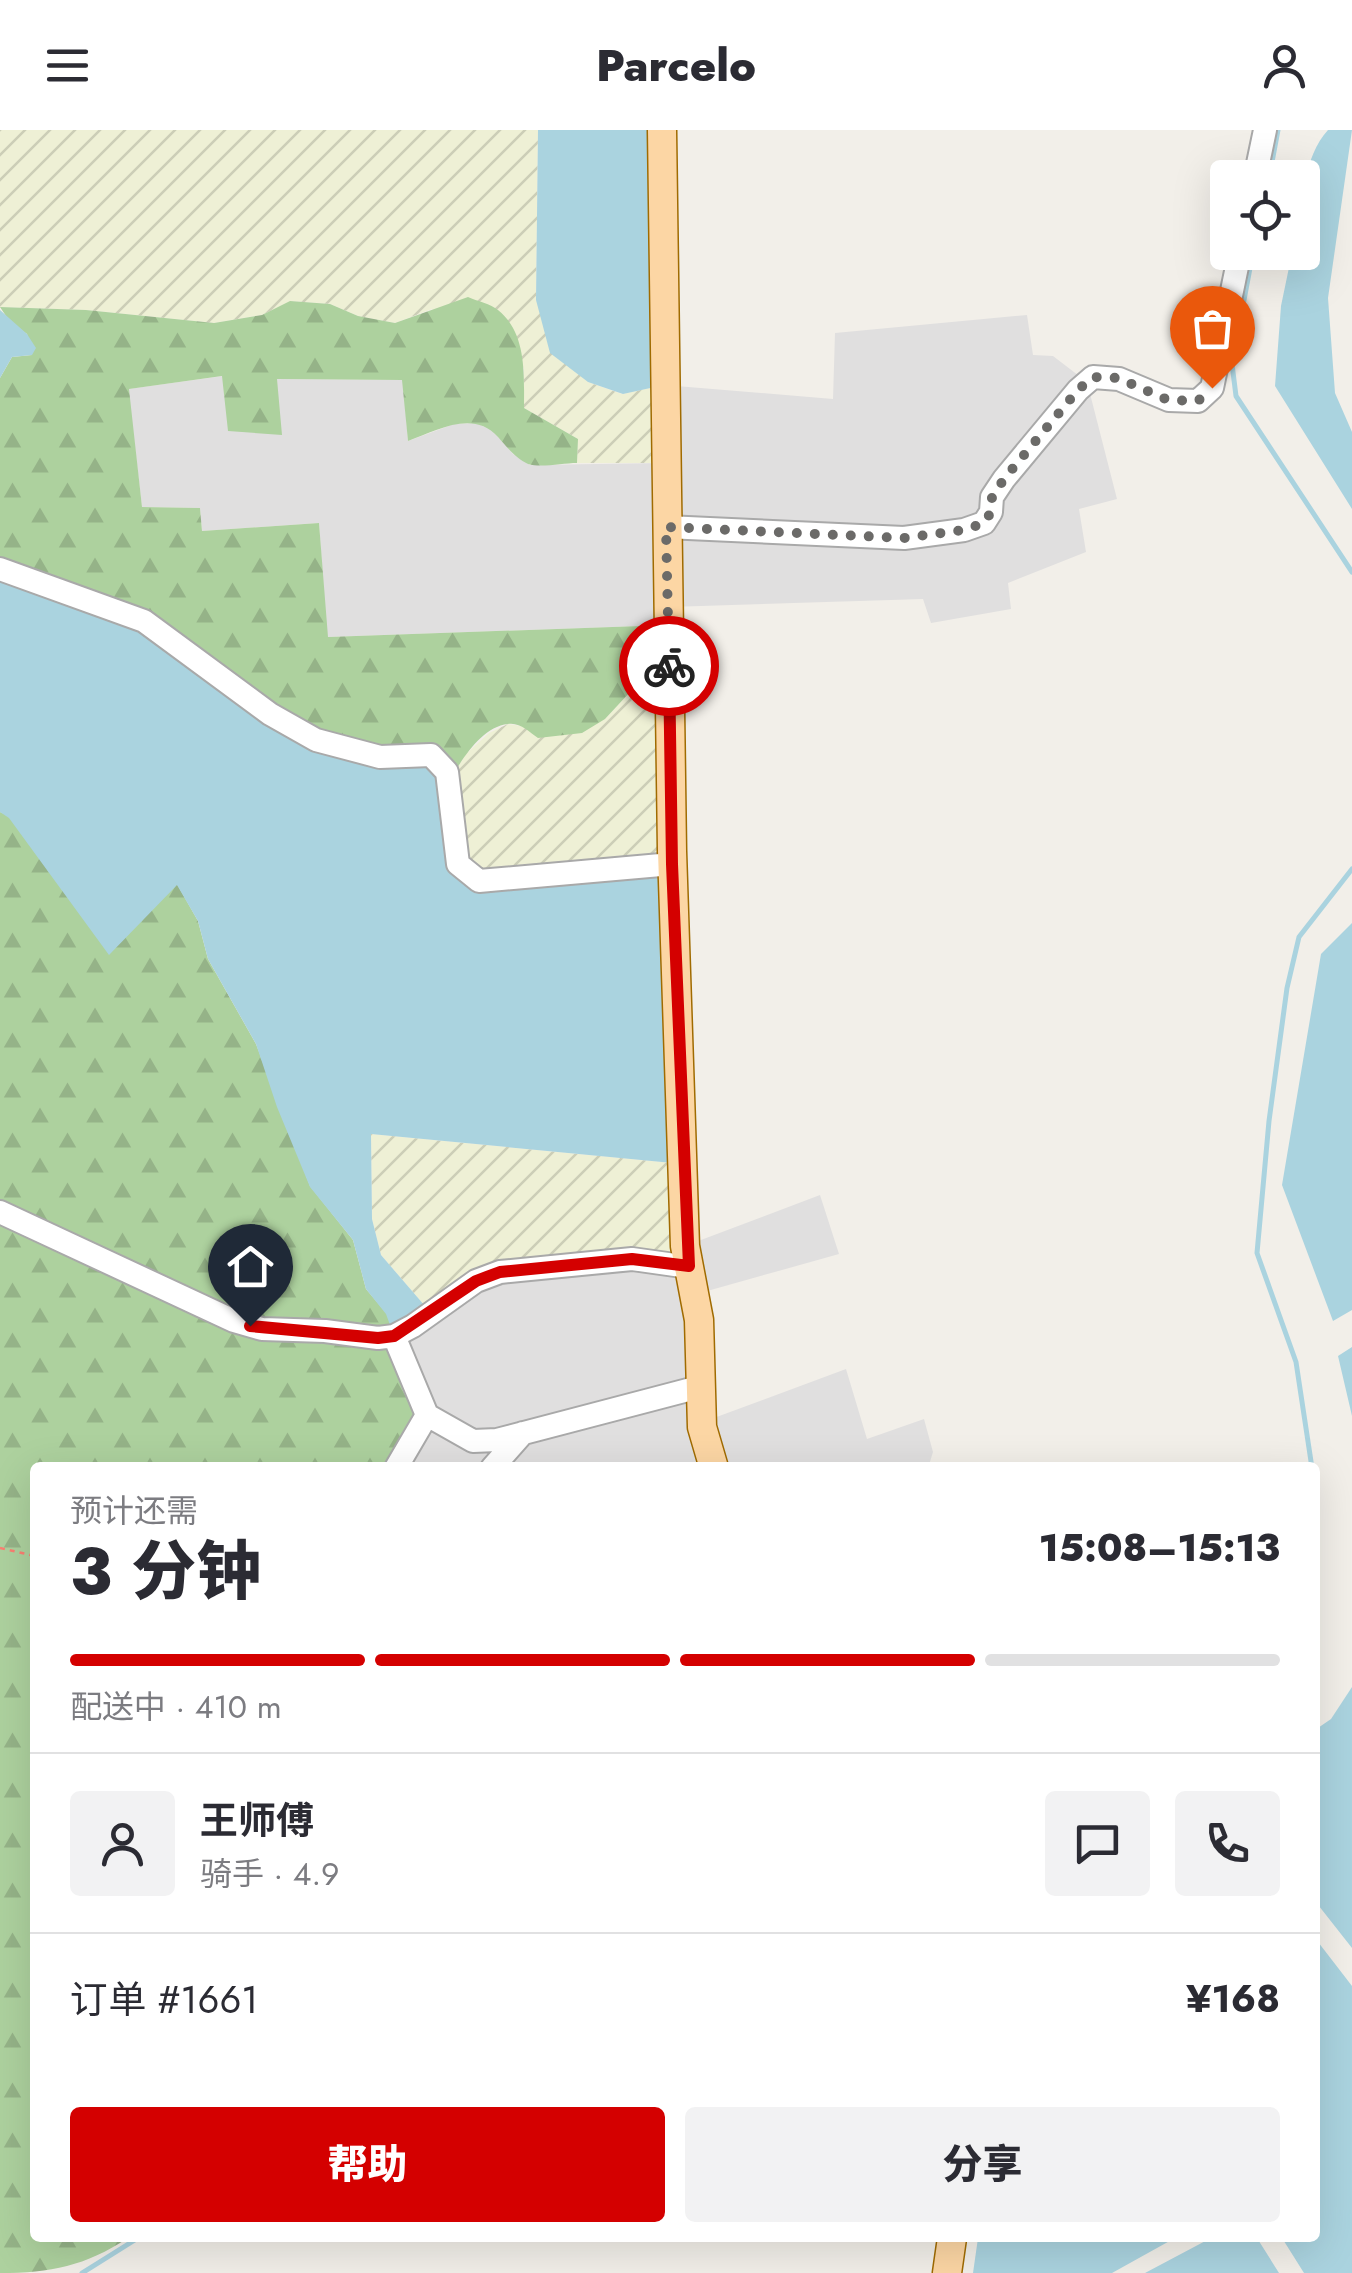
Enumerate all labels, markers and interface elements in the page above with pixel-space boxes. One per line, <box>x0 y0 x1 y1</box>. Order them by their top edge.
text: Parcelo <box>596 33 756 98</box>
icon: menu <box>40 38 95 93</box>
icon: person <box>1257 38 1312 93</box>
map controls <box>1210 160 1320 270</box>
button: locate <box>1210 160 1320 270</box>
pin <box>1170 286 1255 389</box>
icon: bag <box>1185 301 1240 356</box>
courier <box>619 616 719 716</box>
icon: bike <box>642 639 697 694</box>
pin <box>208 1224 293 1327</box>
icon: home <box>223 1239 278 1294</box>
text: 预计还需 <box>70 1488 198 1534</box>
text: 15:08–15:13 <box>1039 1520 1280 1575</box>
text: 3 分钟 <box>70 1524 261 1618</box>
text: 配送中 · 410 m <box>70 1684 282 1730</box>
button: person <box>70 1791 175 1896</box>
button: chat <box>1045 1791 1150 1896</box>
button: phone <box>1175 1791 1280 1896</box>
text: 王师傅 <box>200 1793 314 1848</box>
text: 骑手 · 4.9 <box>200 1851 340 1897</box>
text: ¥168 <box>1186 1971 1280 2026</box>
text: 订单 #1661 <box>70 1972 258 2027</box>
button: 帮助 <box>70 2107 665 2222</box>
button: 分享 <box>685 2107 1280 2222</box>

